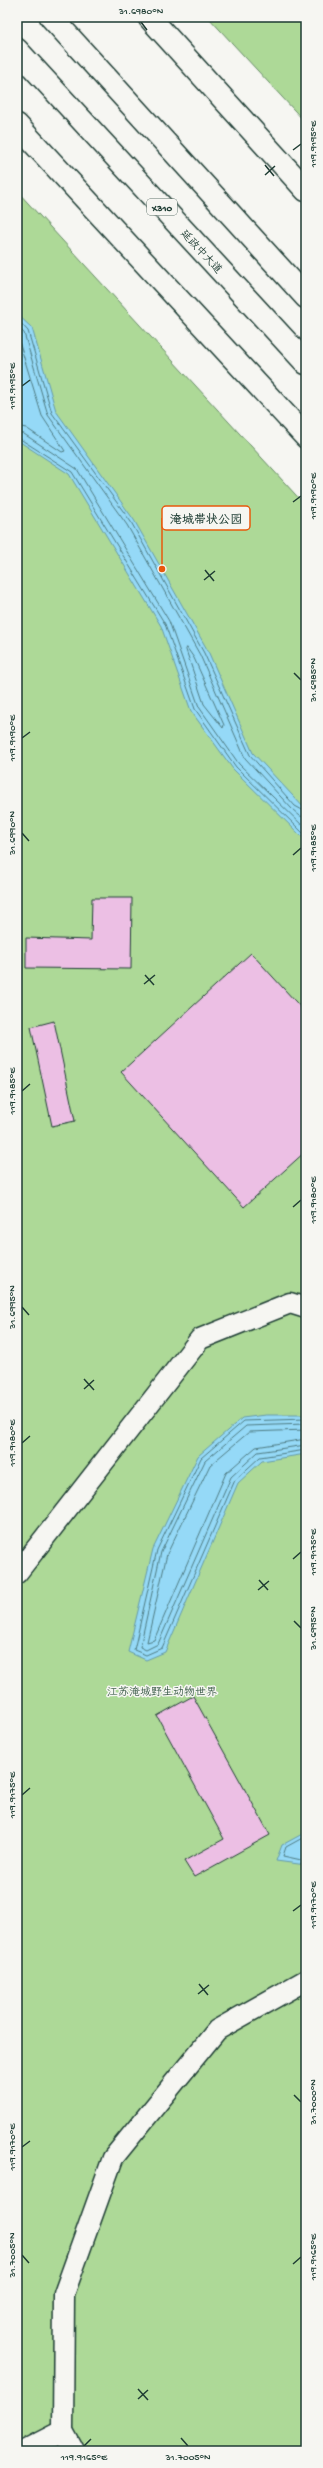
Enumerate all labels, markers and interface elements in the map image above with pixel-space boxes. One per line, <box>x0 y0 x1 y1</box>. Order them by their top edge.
text: 31.6980°N <box>118 6 164 18</box>
text: 119.9195°E <box>308 120 320 168</box>
road number: X310 <box>147 199 177 215</box>
street label: 延政中大道 <box>177 227 224 277</box>
text: 119.9195°E <box>7 362 19 410</box>
text: 119.9190°E <box>308 472 320 520</box>
callout: 淹城带状公园 <box>162 506 250 530</box>
text: 淹城带状公园 <box>170 513 242 528</box>
text: 31.6985°N <box>308 657 320 703</box>
text: 119.9190°E <box>7 714 19 762</box>
text: 31.6990°N <box>7 810 19 856</box>
text: 119.9185°E <box>308 824 320 872</box>
text: 119.9185°E <box>7 1067 19 1115</box>
text: 119.9180°E <box>308 1176 320 1225</box>
text: 31.6995°N <box>7 1285 19 1330</box>
text: 119.9180°E <box>7 1419 19 1468</box>
text: 119.9175°E <box>308 1528 320 1576</box>
text: 31.6995°N <box>308 1606 320 1651</box>
park label: 江苏淹城野生动物世界 <box>107 1685 217 1699</box>
text: 119.9175°E <box>7 1771 19 1819</box>
text: 119.9170°E <box>308 1881 320 1929</box>
text: 31.7000°N <box>308 2079 320 2126</box>
text: 119.9170°E <box>7 2123 19 2171</box>
text: 31.7005°N <box>7 2232 19 2279</box>
text: 119.9165°E <box>308 2233 320 2281</box>
text: 119.9165°E <box>60 2452 108 2464</box>
text: 31.7005°N <box>164 2452 211 2464</box>

